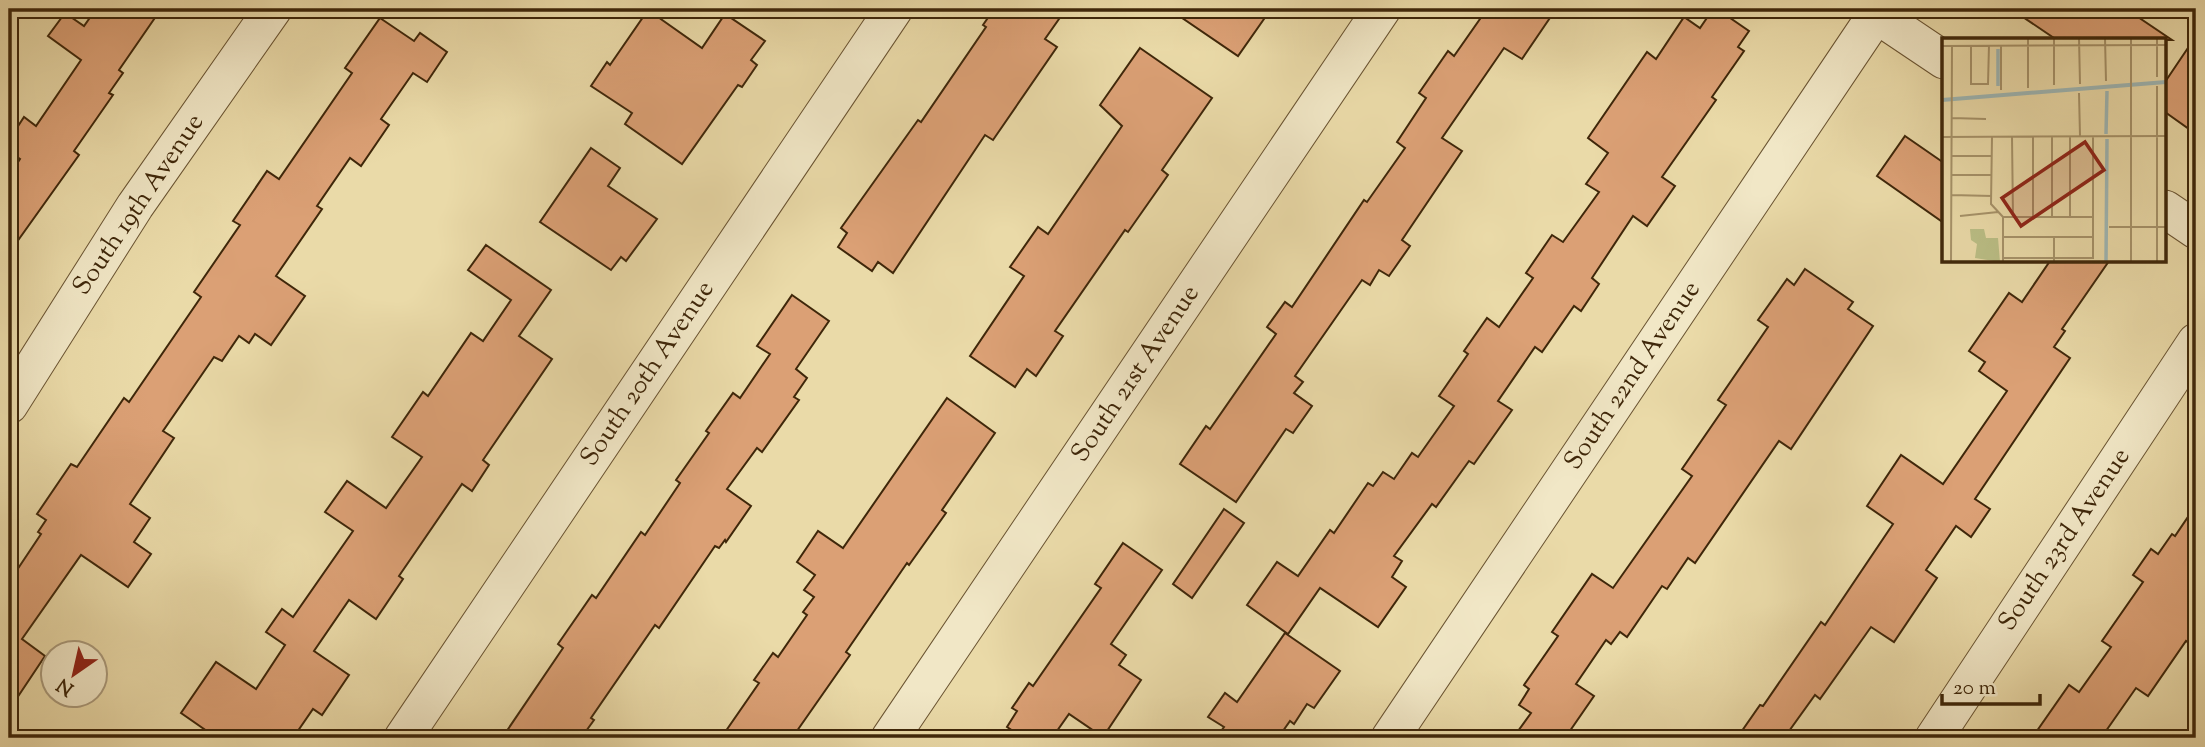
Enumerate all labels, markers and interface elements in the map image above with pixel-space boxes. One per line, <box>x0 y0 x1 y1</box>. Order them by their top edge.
inset map <box>1942 38 2166 262</box>
street label: South 19th Avenue <box>64 107 214 303</box>
street label: South 20th Avenue <box>572 274 724 474</box>
street label: South 22nd Avenue <box>1556 274 1710 478</box>
street label: South 21st Avenue <box>1063 278 1209 470</box>
street label: South 23rd Avenue <box>1990 441 2140 639</box>
north arrow <box>38 638 108 708</box>
scale bar <box>1942 663 2040 707</box>
text: N <box>52 671 80 701</box>
text: 20 m <box>1953 674 1996 704</box>

